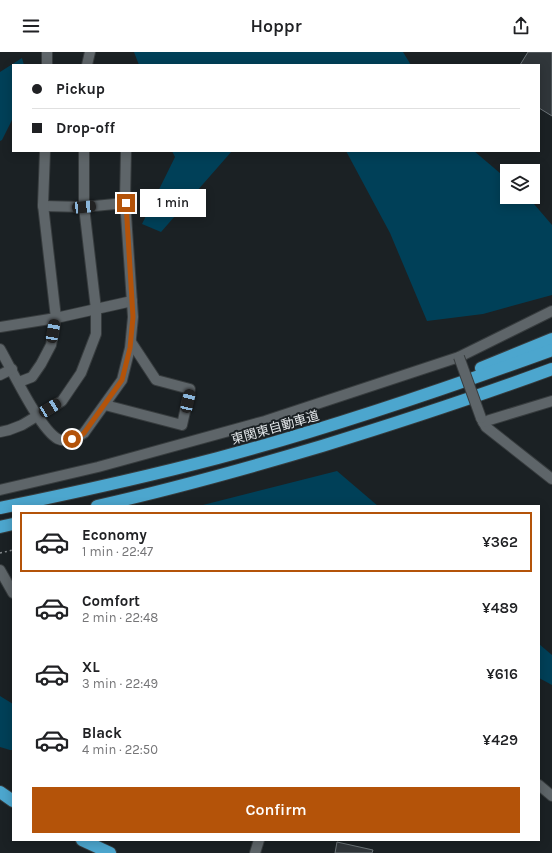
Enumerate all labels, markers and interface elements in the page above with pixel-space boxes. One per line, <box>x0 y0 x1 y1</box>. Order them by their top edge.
icon: menu <box>20 15 42 37</box>
text: Hoppr <box>250 15 302 37</box>
icon: share <box>510 15 532 37</box>
text: Pickup <box>56 80 105 98</box>
text: Drop-off <box>56 119 115 137</box>
map controls <box>500 164 540 204</box>
button: layers <box>500 164 540 204</box>
callout: 1 min <box>140 189 206 217</box>
route end <box>117 194 135 212</box>
text: 1 min <box>157 195 189 210</box>
car <box>72 200 96 214</box>
car <box>45 318 61 344</box>
car <box>179 388 197 414</box>
car <box>37 397 63 419</box>
street label: 東関東自動車道 <box>229 408 321 447</box>
route start <box>63 430 81 448</box>
icon: car <box>34 524 70 560</box>
text: Economy <box>82 526 147 544</box>
text: ¥362 <box>482 533 518 551</box>
text: 1 min · 22:47 <box>82 544 153 559</box>
icon: car <box>34 590 70 626</box>
text: Comfort <box>82 592 140 610</box>
text: ¥489 <box>482 599 518 617</box>
text: 2 min · 22:48 <box>82 610 158 625</box>
icon: car <box>34 656 70 692</box>
text: XL <box>82 658 100 676</box>
text: ¥616 <box>486 665 518 683</box>
text: 3 min · 22:49 <box>82 676 158 691</box>
icon: car <box>34 722 70 758</box>
text: Black <box>82 724 122 742</box>
text: ¥429 <box>483 731 518 749</box>
text: 4 min · 22:50 <box>82 742 158 757</box>
button: Confirm <box>32 787 520 833</box>

